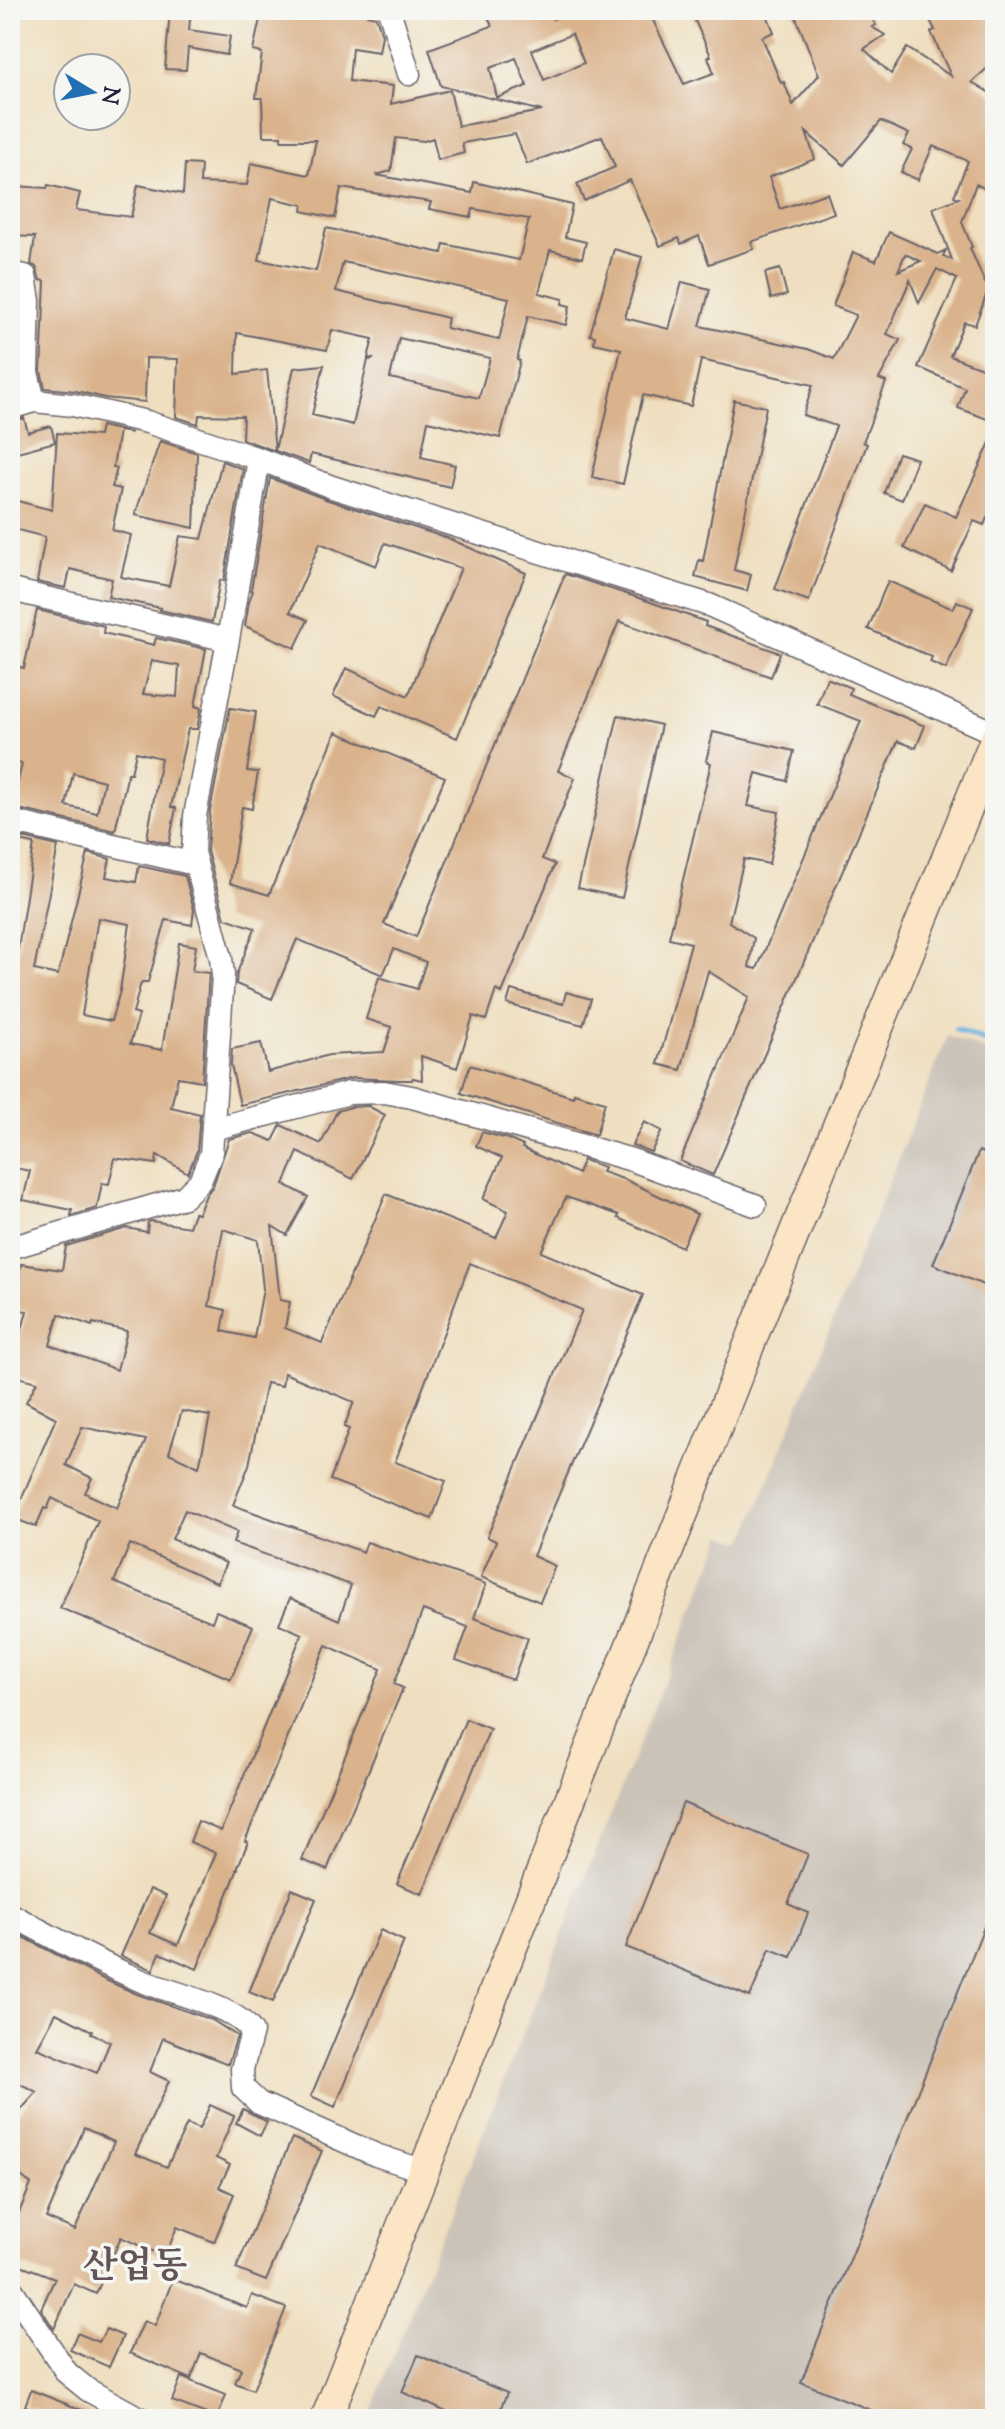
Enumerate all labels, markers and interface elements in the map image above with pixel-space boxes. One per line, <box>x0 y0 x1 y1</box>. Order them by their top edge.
north arrow <box>52 52 132 132</box>
text: N <box>91 84 126 107</box>
district label: 산업동 <box>83 2242 187 2294</box>

